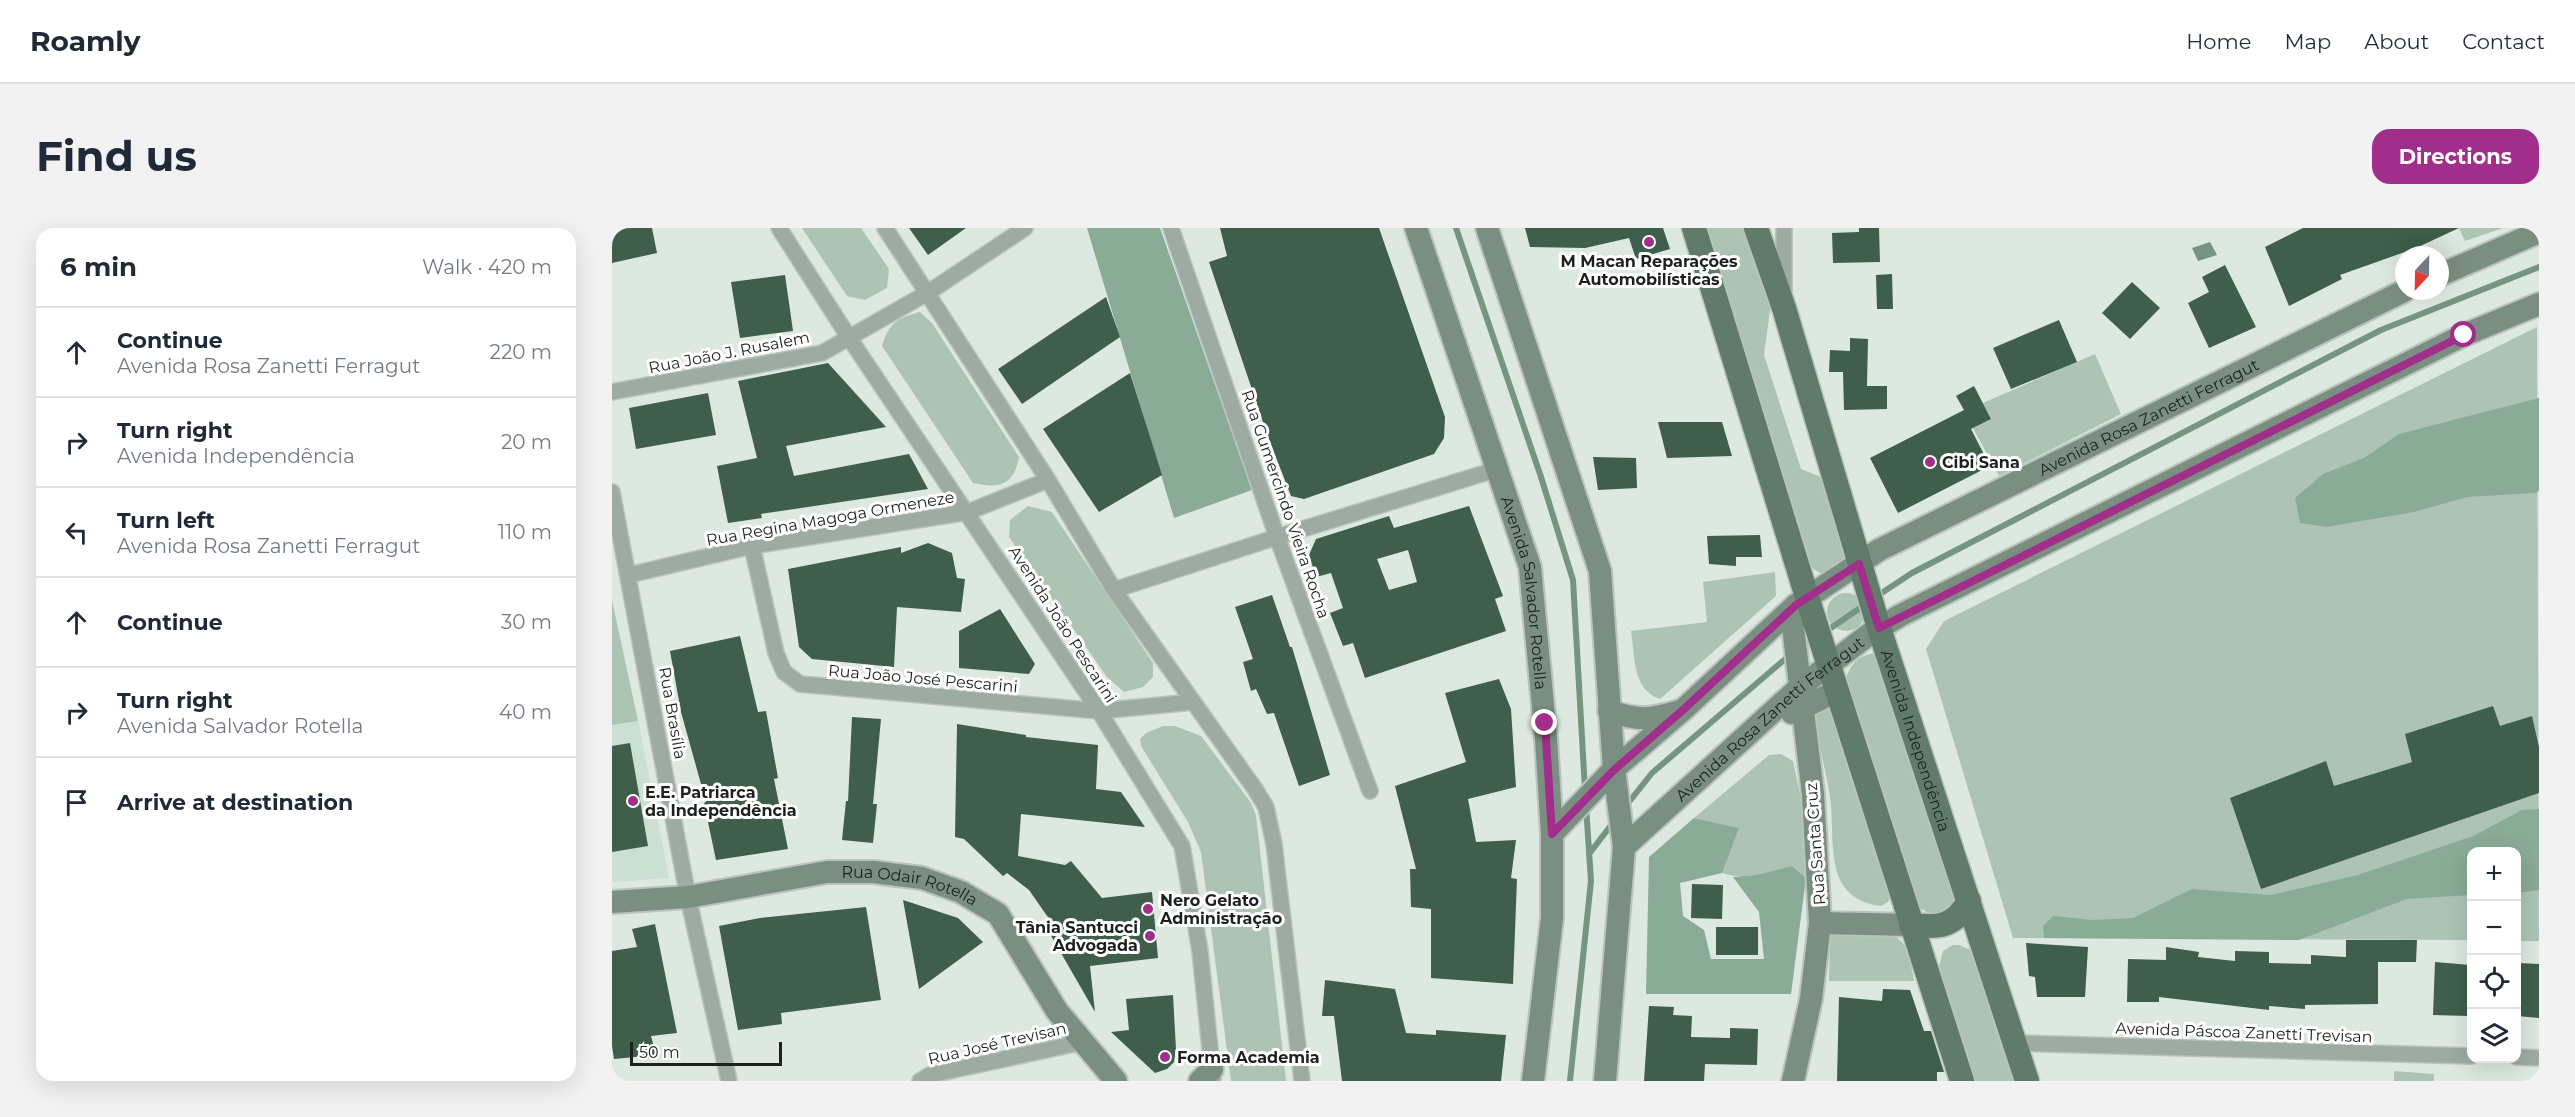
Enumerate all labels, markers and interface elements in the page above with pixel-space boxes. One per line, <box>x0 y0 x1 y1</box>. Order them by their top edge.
text: Roamly <box>30 24 140 58</box>
text: Home <box>2186 29 2251 54</box>
text: Map <box>2284 29 2331 54</box>
text: About <box>2364 29 2429 54</box>
text: Contact <box>2462 29 2545 54</box>
button: Directions <box>2372 129 2539 184</box>
text: Find us <box>36 130 197 182</box>
marker: M Macan Reparações Automobilísticas <box>1642 235 1656 249</box>
north arrow <box>2395 246 2449 300</box>
text: 6 min <box>60 251 137 283</box>
place label: M Macan Reparações Automobilísticas <box>1560 252 1738 289</box>
text: Walk · 420 m <box>422 255 552 279</box>
route start <box>2450 321 2476 347</box>
text: Continue <box>117 327 223 354</box>
street label: Rua João J. Rusalem <box>647 328 811 377</box>
icon: ahead <box>60 336 93 369</box>
text: 220 m <box>490 340 552 364</box>
text: Avenida Rosa Zanetti Ferragut <box>117 354 420 378</box>
street label: Avenida Rosa Zanetti Ferragut <box>2036 355 2262 480</box>
street label: Rua Gumercindo Vieira Rocha <box>1237 387 1334 621</box>
text: Turn right <box>117 417 232 444</box>
icon: right <box>60 426 93 459</box>
text: 20 m <box>501 430 552 454</box>
text: Avenida Independência <box>117 444 355 468</box>
place label: Cibi Sana <box>1942 453 2020 472</box>
marker: Cibi Sana <box>1923 455 1937 469</box>
street label: Rua Regina Magoga Ormeneze <box>705 487 956 550</box>
street label: Avenida Salvador Rotella <box>1497 494 1550 690</box>
text: Turn left <box>117 507 215 534</box>
icon: left <box>60 516 93 549</box>
text: 110 m <box>498 520 552 544</box>
text: Avenida Rosa Zanetti Ferragut <box>117 534 420 558</box>
street label: Avenida João Pescarini <box>1005 542 1120 706</box>
icon: ahead <box>60 606 93 639</box>
text: Continue <box>117 609 223 636</box>
text: 30 m <box>501 610 552 634</box>
street label: Avenida Rosa Zanetti Ferragut <box>1672 633 1868 806</box>
street label: Avenida Independência <box>1877 647 1954 834</box>
street label: Rua João José Pescarini <box>827 661 1019 696</box>
street label: Rua Brasília <box>655 665 690 761</box>
text: Turn right <box>117 687 232 714</box>
icon: right <box>60 696 93 729</box>
text: 40 m <box>499 700 552 724</box>
route end <box>1531 709 1557 735</box>
text: Avenida Salvador Rotella <box>117 714 363 738</box>
street label: Rua Santa Cruz <box>1802 782 1829 906</box>
place label: E.E. Patriarca da Independência <box>645 783 797 820</box>
icon: arrive <box>60 786 93 819</box>
text: Arrive at destination <box>117 789 353 816</box>
marker: E.E. Patriarca da Independência <box>626 794 640 808</box>
map controls <box>2467 847 2521 1063</box>
button: + <box>2467 847 2521 901</box>
street label: Rua Odair Rotella <box>841 863 981 910</box>
place label: Nero Gelato Administração <box>1159 891 1282 929</box>
button: − <box>2467 901 2521 955</box>
marker: Nero Gelato Administração <box>1141 902 1155 916</box>
place label: Tânia Santucci Advogada <box>1016 918 1138 955</box>
marker: Tânia Santucci Advogada <box>1143 929 1157 943</box>
button: locate <box>2467 955 2521 1009</box>
button: layers <box>2467 1009 2521 1063</box>
street label: Rua José Trevisan <box>926 1018 1068 1069</box>
street label: Avenida Páscoa Zanetti Trevisan <box>2115 1019 2373 1046</box>
scale bar <box>630 1039 782 1066</box>
text: 50 m <box>639 1043 680 1062</box>
place label: Forma Academia <box>1177 1048 1320 1067</box>
marker: Forma Academia <box>1158 1050 1172 1064</box>

